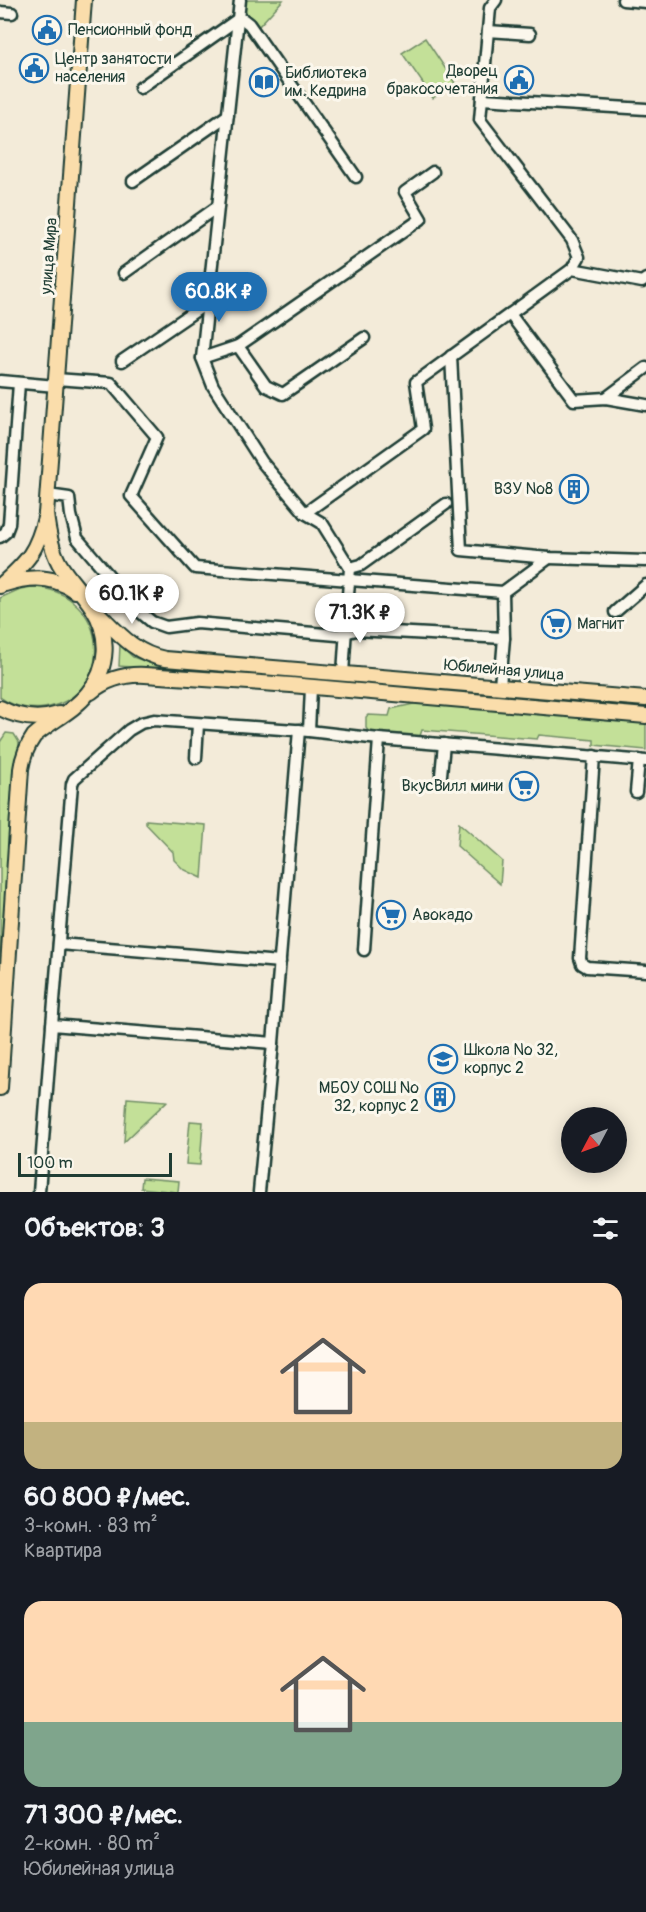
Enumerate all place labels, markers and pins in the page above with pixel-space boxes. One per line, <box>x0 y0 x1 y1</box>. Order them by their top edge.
public building icon: Пенсионный фонд <box>31 14 63 46</box>
place label: Пенсионный фонд <box>68 20 193 40</box>
place label: Центр занятости населения <box>55 49 171 87</box>
public building icon: Центр занятости населения <box>18 52 50 84</box>
place label: Дворец бракосочетания <box>386 61 498 99</box>
place label: Библиотека им. Кедрина <box>285 63 367 101</box>
public building icon: Дворец бракосочетания <box>503 64 535 96</box>
library icon: Библиотека им. Кедрина <box>248 66 280 98</box>
pin: 60.8K ₽ <box>164 272 274 323</box>
building icon: ВЗУ №8 <box>558 473 590 505</box>
place label: ВЗУ №8 <box>494 479 553 499</box>
pin: 60.1K ₽ <box>77 574 187 625</box>
pin: 71.3K ₽ <box>305 593 415 644</box>
supermarket icon: Магнит <box>540 608 572 640</box>
place label: Магнит <box>577 614 625 634</box>
supermarket icon: ВкусВилл мини <box>508 770 540 802</box>
place label: ВкусВилл мини <box>401 776 503 796</box>
supermarket icon: Авокадо <box>375 899 407 931</box>
place label: Авокадо <box>412 905 473 925</box>
place label: Школа № 32, корпус 2 <box>464 1040 558 1078</box>
school or university icon: Школа № 32, корпус 2 <box>427 1043 459 1075</box>
place label: МБОУ СОШ № 32, корпус 2 <box>319 1078 419 1116</box>
building icon: МБОУ СОШ № 32, корпус 2 <box>424 1081 456 1113</box>

